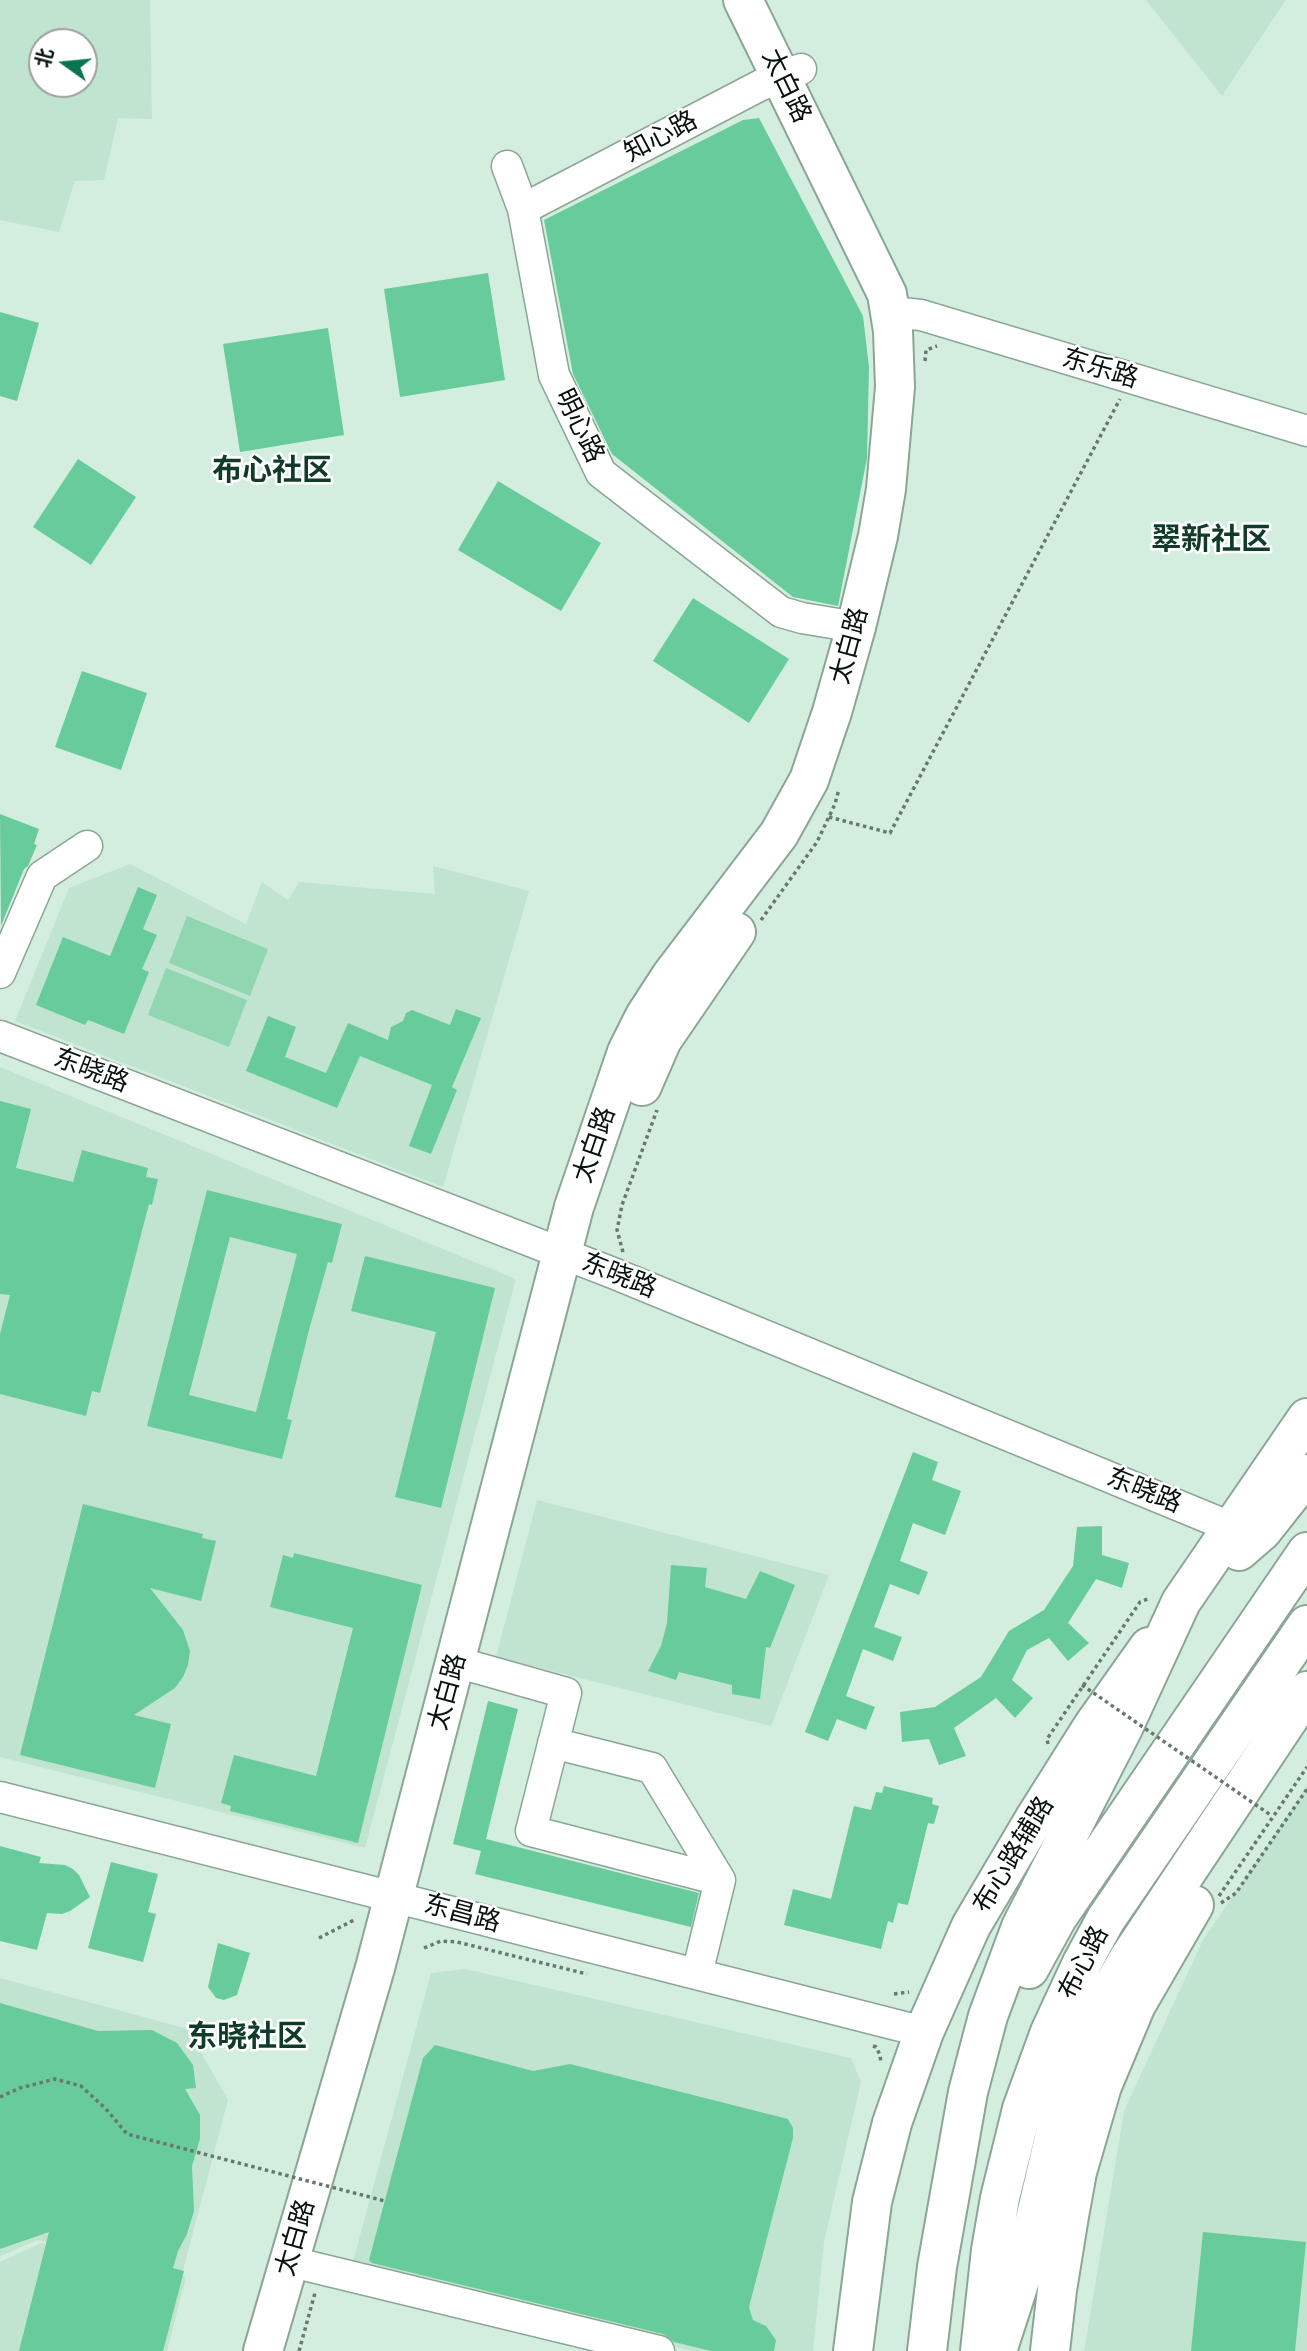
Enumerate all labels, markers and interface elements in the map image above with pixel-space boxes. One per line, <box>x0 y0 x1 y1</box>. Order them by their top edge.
north arrow <box>28 28 98 98</box>
street label: 太白路 <box>755 44 817 128</box>
text: 北 <box>32 46 58 70</box>
street label: 知心路 <box>619 105 703 169</box>
street label: 东乐路 <box>1058 343 1142 395</box>
street label: 明心路 <box>548 384 610 468</box>
district label: 布心社区 <box>212 453 332 489</box>
district label: 翠新社区 <box>1151 522 1271 558</box>
street label: 太白路 <box>825 604 875 688</box>
street label: 东晓路 <box>49 1042 133 1100</box>
street label: 太白路 <box>568 1103 622 1187</box>
street label: 东晓路 <box>577 1247 661 1305</box>
street label: 东晓路 <box>1102 1462 1186 1520</box>
street label: 太白路 <box>423 1650 473 1734</box>
street label: 布心路辅路 <box>967 1791 1061 1919</box>
street label: 东昌路 <box>420 1889 504 1939</box>
street label: 布心路 <box>1052 1921 1116 2005</box>
district label: 东晓社区 <box>187 2019 307 2055</box>
street label: 太白路 <box>270 2196 322 2280</box>

